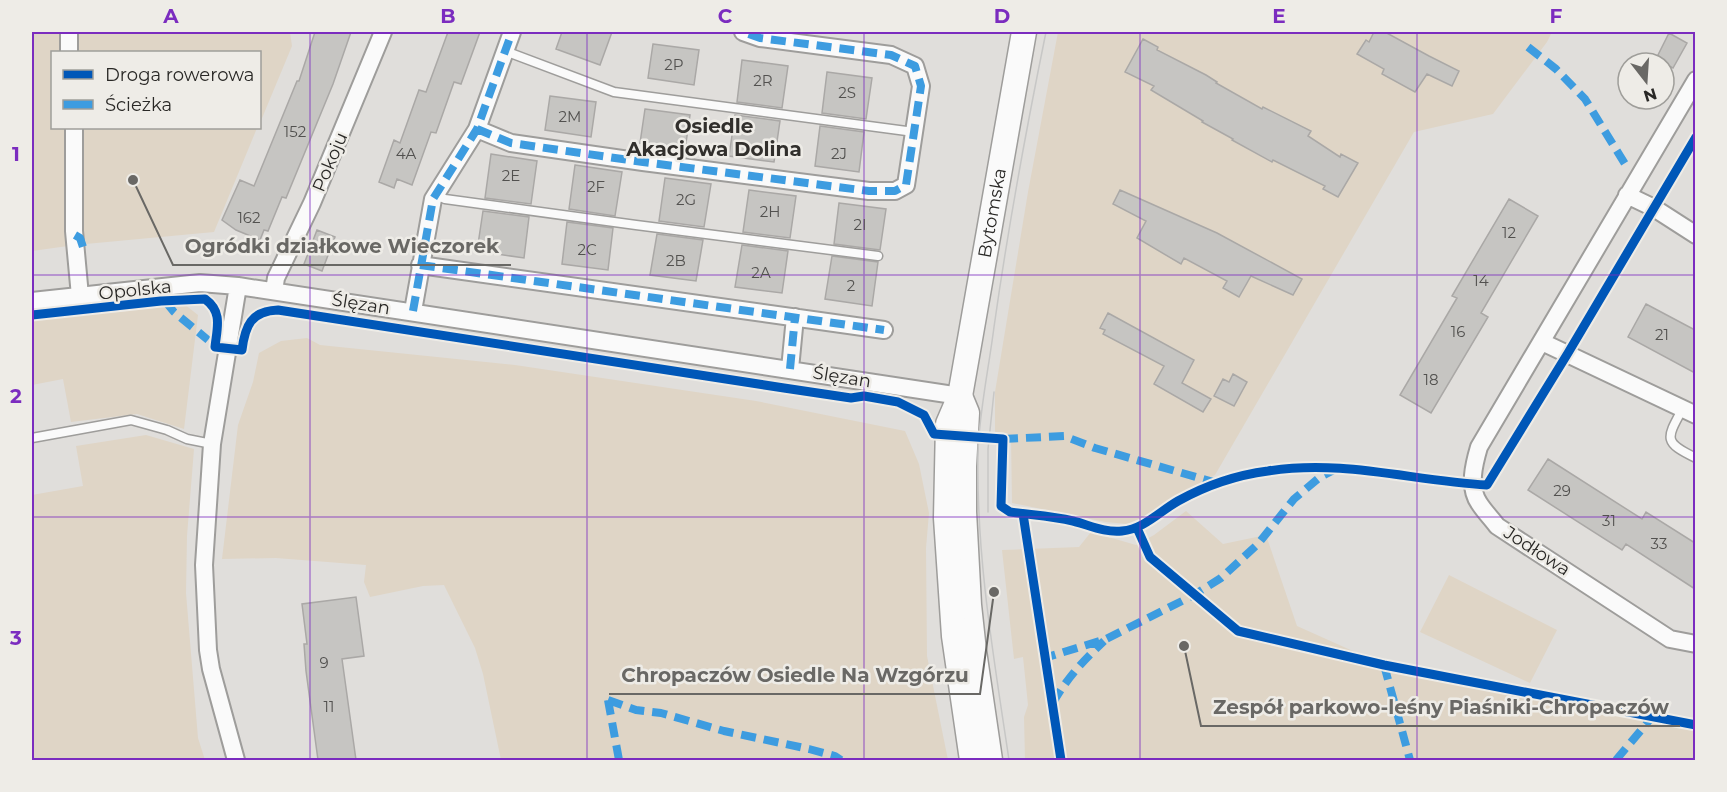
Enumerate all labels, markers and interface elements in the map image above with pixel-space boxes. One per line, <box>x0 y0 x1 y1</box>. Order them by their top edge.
text: A <box>162 4 179 28</box>
text: B <box>440 4 456 28</box>
text: C <box>718 4 733 28</box>
text: D <box>994 4 1010 28</box>
text: E <box>1272 4 1286 28</box>
text: F <box>1550 4 1563 28</box>
legend <box>51 51 261 129</box>
north arrow <box>1616 51 1676 111</box>
house number: 2P <box>664 55 684 74</box>
text: Droga rowerowa <box>105 64 254 86</box>
house number: 2R <box>753 71 773 90</box>
house number: 2S <box>838 83 856 102</box>
text: N <box>1641 84 1659 106</box>
text: Ścieżka <box>105 94 172 116</box>
house number: 2M <box>559 107 581 126</box>
district label: Osiedle Akacjowa Dolina <box>625 114 802 161</box>
house number: 152 <box>284 122 306 141</box>
street label: Pokoju <box>308 129 352 195</box>
text: 1 <box>12 142 20 166</box>
house number: 4A <box>396 144 417 163</box>
house number: 2J <box>831 144 847 163</box>
house number: 2E <box>502 166 520 185</box>
street label: Bytomska <box>974 166 1011 260</box>
house number: 2F <box>587 177 605 196</box>
house number: 2G <box>676 190 696 209</box>
house number: 2H <box>760 202 780 221</box>
house number: 162 <box>237 208 261 227</box>
house number: 2I <box>853 215 867 234</box>
house number: 12 <box>1502 223 1516 242</box>
callout: Ogródki działkowe Wieczorek <box>173 227 511 265</box>
text: Ogródki działkowe Wieczorek <box>185 234 500 258</box>
house number: 2C <box>577 240 597 259</box>
house number: 2B <box>666 251 686 270</box>
house number: 2A <box>751 263 771 282</box>
house number: 14 <box>1473 271 1489 290</box>
street label: Opolska <box>97 275 173 305</box>
house number: 2 <box>847 276 855 295</box>
street label: Ślęzan <box>330 289 392 319</box>
house number: 16 <box>1451 322 1465 341</box>
house number: 21 <box>1655 325 1669 344</box>
street label: Ślęzan <box>811 362 873 392</box>
house number: 18 <box>1424 370 1439 389</box>
text: 2 <box>10 384 22 408</box>
house number: 29 <box>1553 481 1571 500</box>
house number: 31 <box>1602 511 1616 530</box>
street label: Jodłowa <box>1499 521 1574 581</box>
house number: 33 <box>1651 534 1667 553</box>
text: 3 <box>9 626 22 650</box>
house number: 9 <box>319 653 329 672</box>
callout: Chropaczów Osiedle Na Wzgórzu <box>609 656 980 694</box>
text: Chropaczów Osiedle Na Wzgórzu <box>621 663 969 687</box>
callout: Zespół parkowo-leśny Piaśniki-Chropaczów <box>1201 688 1680 726</box>
text: Zespół parkowo-leśny Piaśniki-Chropaczów <box>1213 695 1669 719</box>
house number: 11 <box>324 697 334 716</box>

